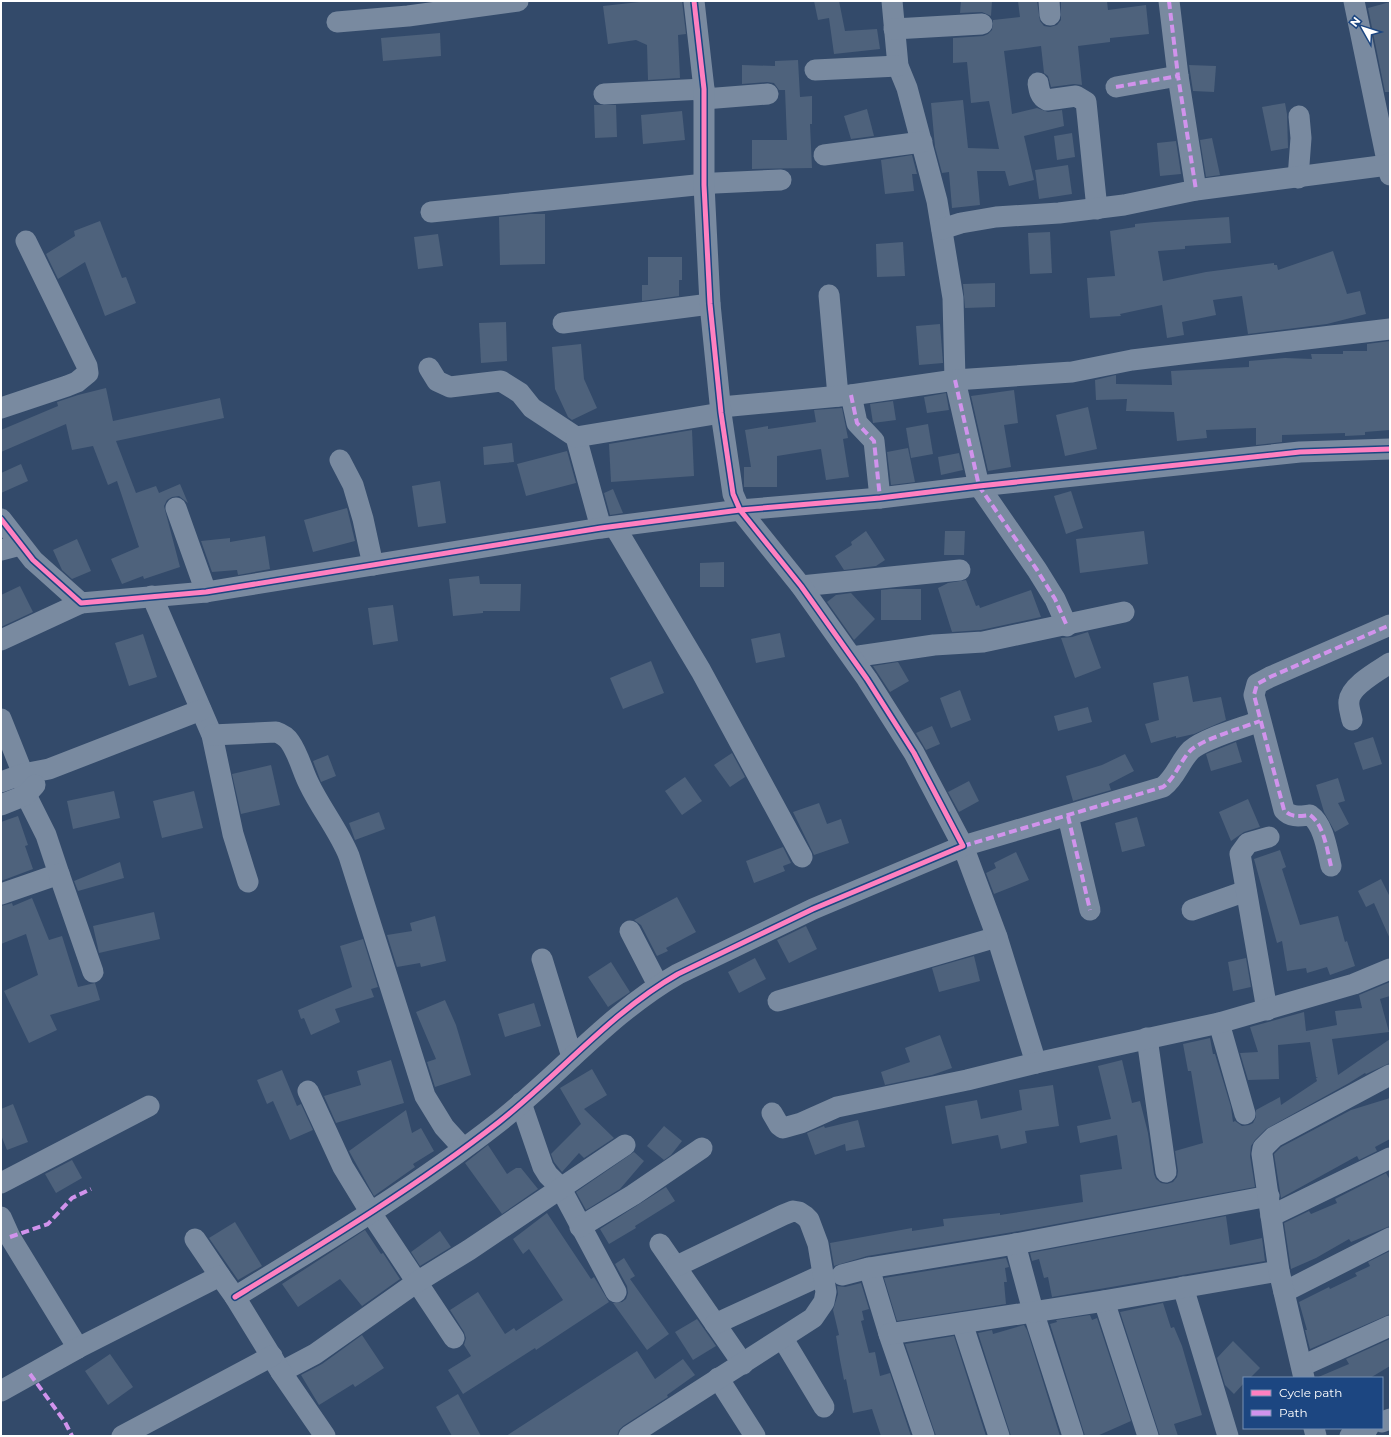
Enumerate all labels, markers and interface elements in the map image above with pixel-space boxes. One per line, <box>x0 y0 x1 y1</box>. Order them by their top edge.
north arrow <box>1343 8 1383 48</box>
text: N <box>1347 14 1363 30</box>
legend <box>1243 1377 1383 1429</box>
text: Cycle path <box>1279 1385 1342 1400</box>
text: Path <box>1279 1405 1308 1420</box>

